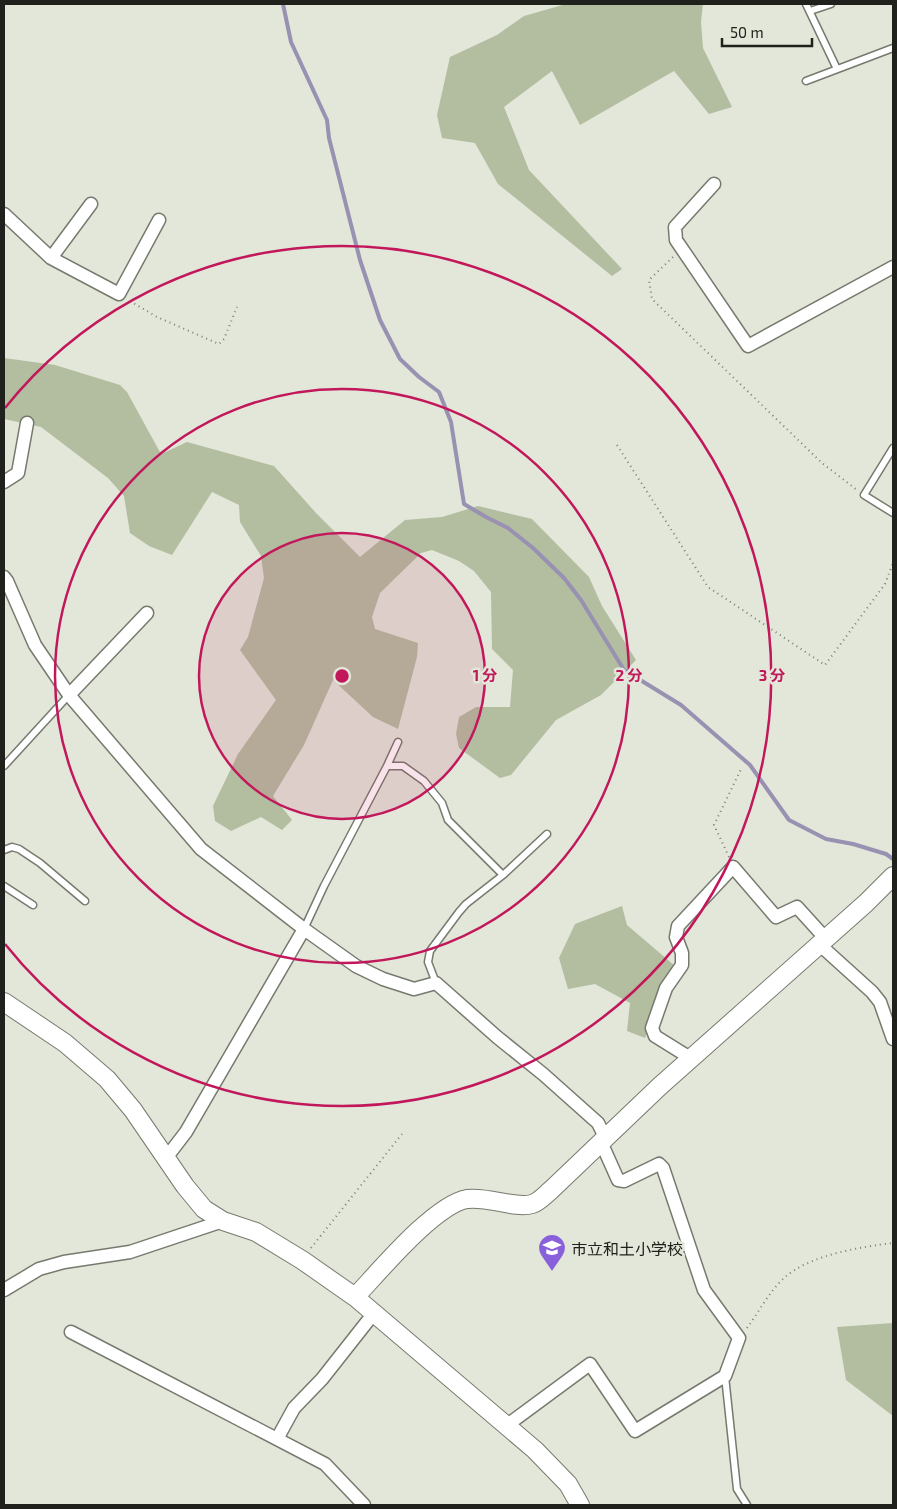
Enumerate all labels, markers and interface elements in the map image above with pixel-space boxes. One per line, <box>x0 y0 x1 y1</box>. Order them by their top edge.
scale bar <box>722 15 812 47</box>
text: 50 m <box>730 23 764 41</box>
text: 1 分 <box>473 666 497 684</box>
text: 2 分 <box>616 666 642 684</box>
text: 3 分 <box>759 666 785 684</box>
centre of rings <box>333 667 351 685</box>
school or university icon: 市立和土小学校 <box>537 1233 567 1272</box>
place label: 市立和土小学校 <box>571 1239 683 1258</box>

